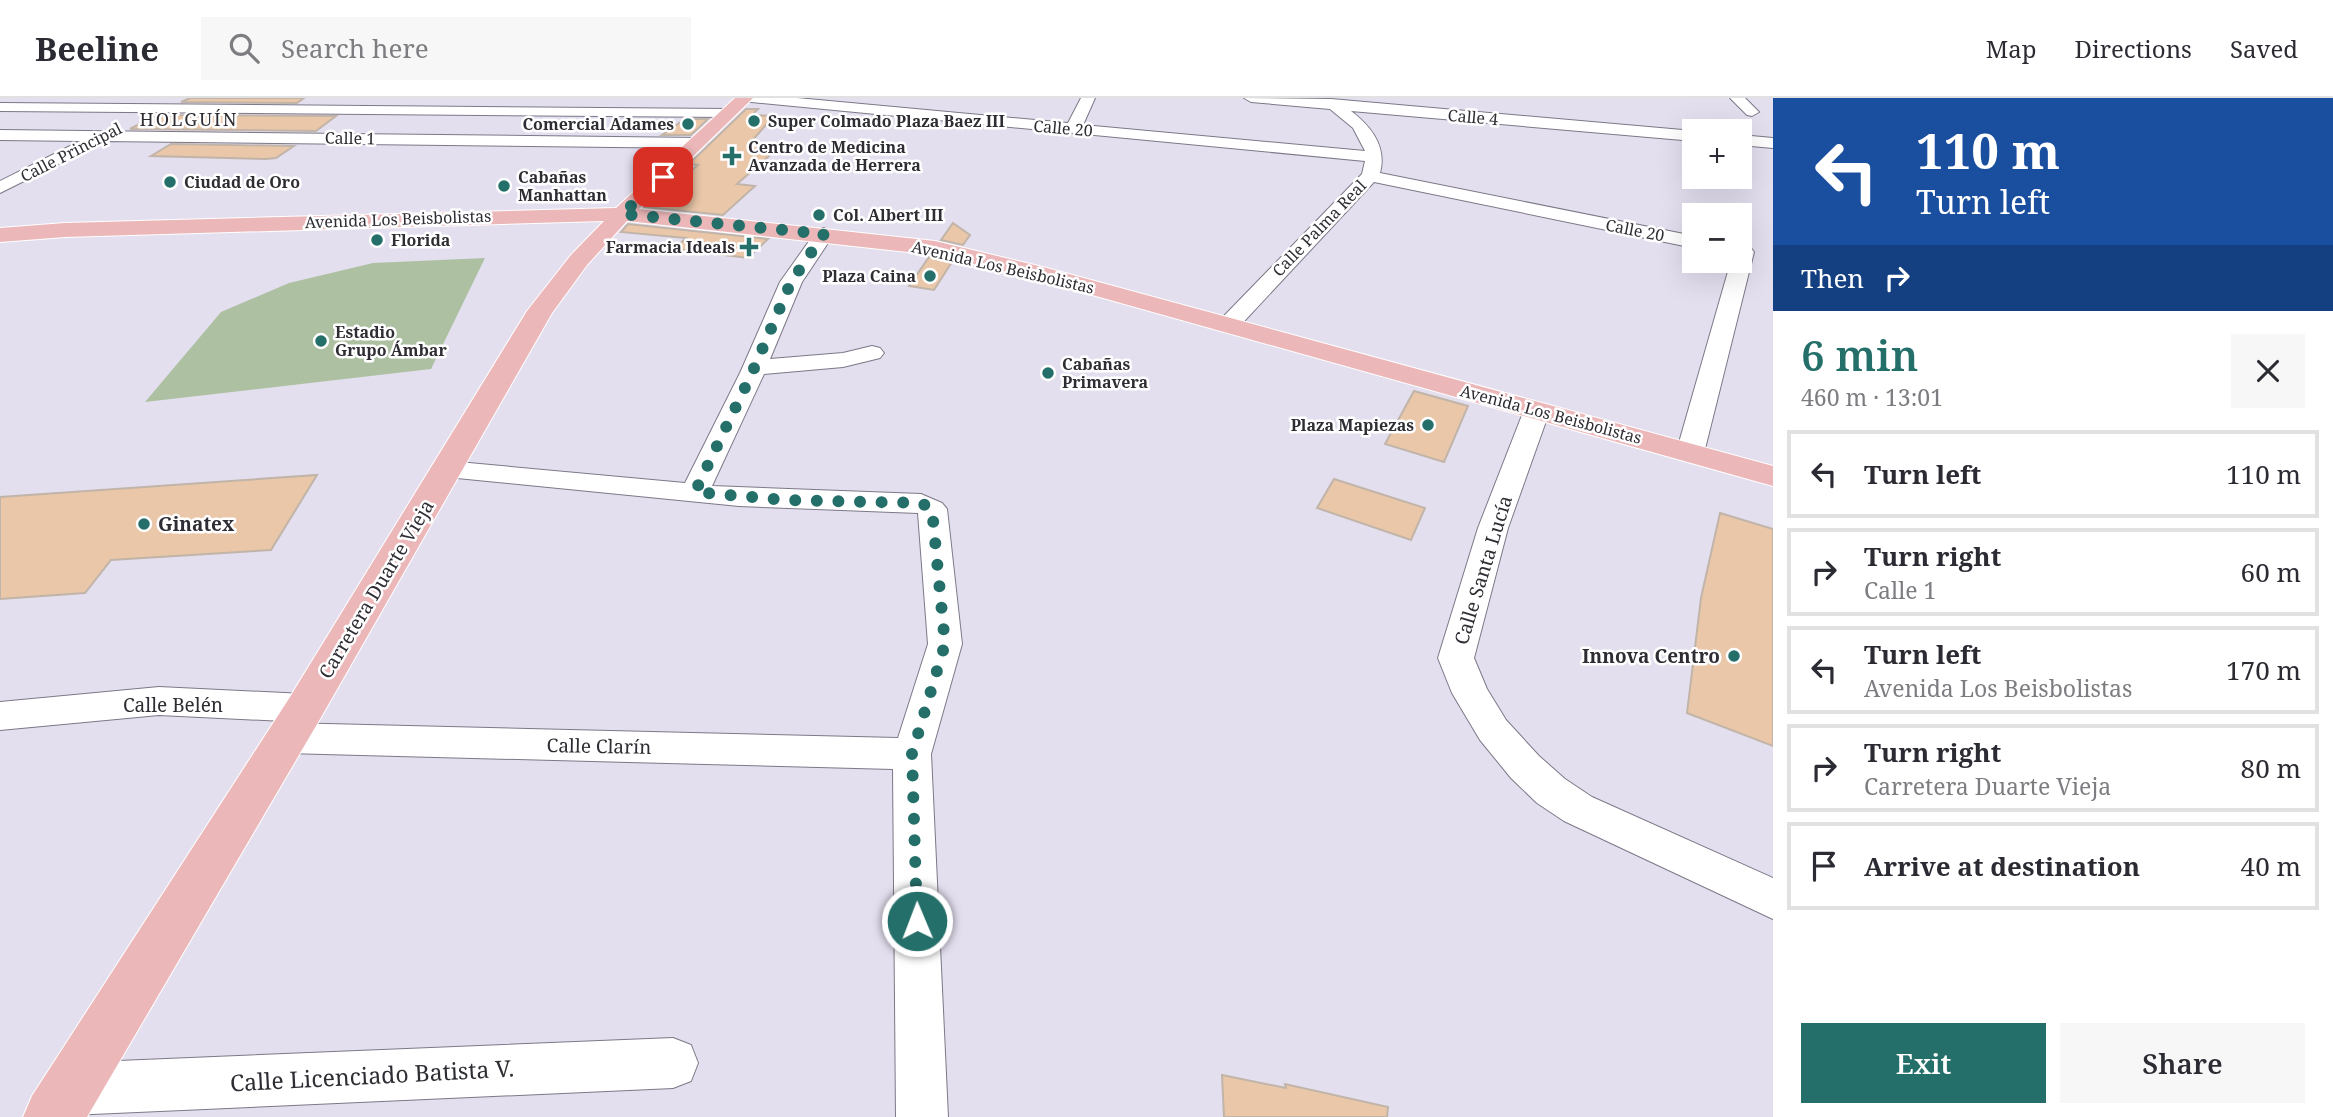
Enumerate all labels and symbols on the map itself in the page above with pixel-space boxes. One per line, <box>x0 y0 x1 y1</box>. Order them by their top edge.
street label: Calle 4 <box>1447 104 1499 130</box>
district label: HOLGUÍN <box>140 107 238 131</box>
place label: Super Colmado Plaza Baez III <box>768 110 1005 132</box>
place label: Comercial Adames <box>522 113 674 135</box>
marker: Super Colmado Plaza Baez III <box>746 113 762 129</box>
street label: Calle 20 <box>1032 114 1094 142</box>
marker: Comercial Adames <box>680 116 696 132</box>
street label: Calle Principal <box>17 117 125 187</box>
street label: Calle 1 <box>325 127 375 149</box>
place label: Centro de Medicina Avanzada de Herrera <box>748 136 921 176</box>
marker: Centro de Medicina Avanzada de Herrera <box>722 146 742 166</box>
pin <box>633 147 693 207</box>
place label: Cabañas Manhattan <box>518 166 607 206</box>
place label: Ciudad de Oro <box>184 171 300 193</box>
marker: Ciudad de Oro <box>162 174 178 190</box>
street label: Calle Palma Real <box>1267 175 1371 281</box>
marker: Cabañas Manhattan <box>496 178 512 194</box>
place label: Col. Albert III <box>833 204 944 226</box>
street label: Avenida Los Beisbolistas <box>304 205 492 233</box>
marker: Col. Albert III <box>811 207 827 223</box>
street label: Calle 20 <box>1604 214 1666 246</box>
place label: Florida <box>391 229 451 251</box>
marker: Florida <box>369 232 385 248</box>
street label: Avenida Los Beisbolistas <box>910 235 1096 299</box>
place label: Farmacia Ideals <box>606 236 735 258</box>
marker: Farmacia Ideals <box>741 239 757 255</box>
place label: Plaza Caina <box>822 265 916 287</box>
marker: Plaza Caina <box>922 268 938 284</box>
place label: Estadio Grupo Ámbar <box>335 321 447 361</box>
marker: Estadio Grupo Ámbar <box>313 333 329 349</box>
place label: Cabañas Primavera <box>1062 353 1148 393</box>
marker: Cabañas Primavera <box>1040 365 1056 381</box>
street label: Avenida Los Beisbolistas <box>1458 379 1644 449</box>
place label: Plaza Mapiezas <box>1291 414 1414 436</box>
marker: Plaza Mapiezas <box>1420 417 1436 433</box>
street label: Calle Santa Lucía <box>1448 492 1518 648</box>
street label: Carretera Duarte Vieja <box>312 495 440 683</box>
place label: Ginatex <box>158 511 235 537</box>
marker: Ginatex <box>136 516 152 532</box>
place label: Innova Centro <box>1582 643 1720 669</box>
marker: Innova Centro <box>1726 648 1742 664</box>
street label: Calle Belén <box>123 692 223 718</box>
street label: Calle Clarín <box>546 732 652 760</box>
position arrow <box>880 884 954 958</box>
street label: Calle Licenciado Batista V. <box>229 1052 515 1098</box>

